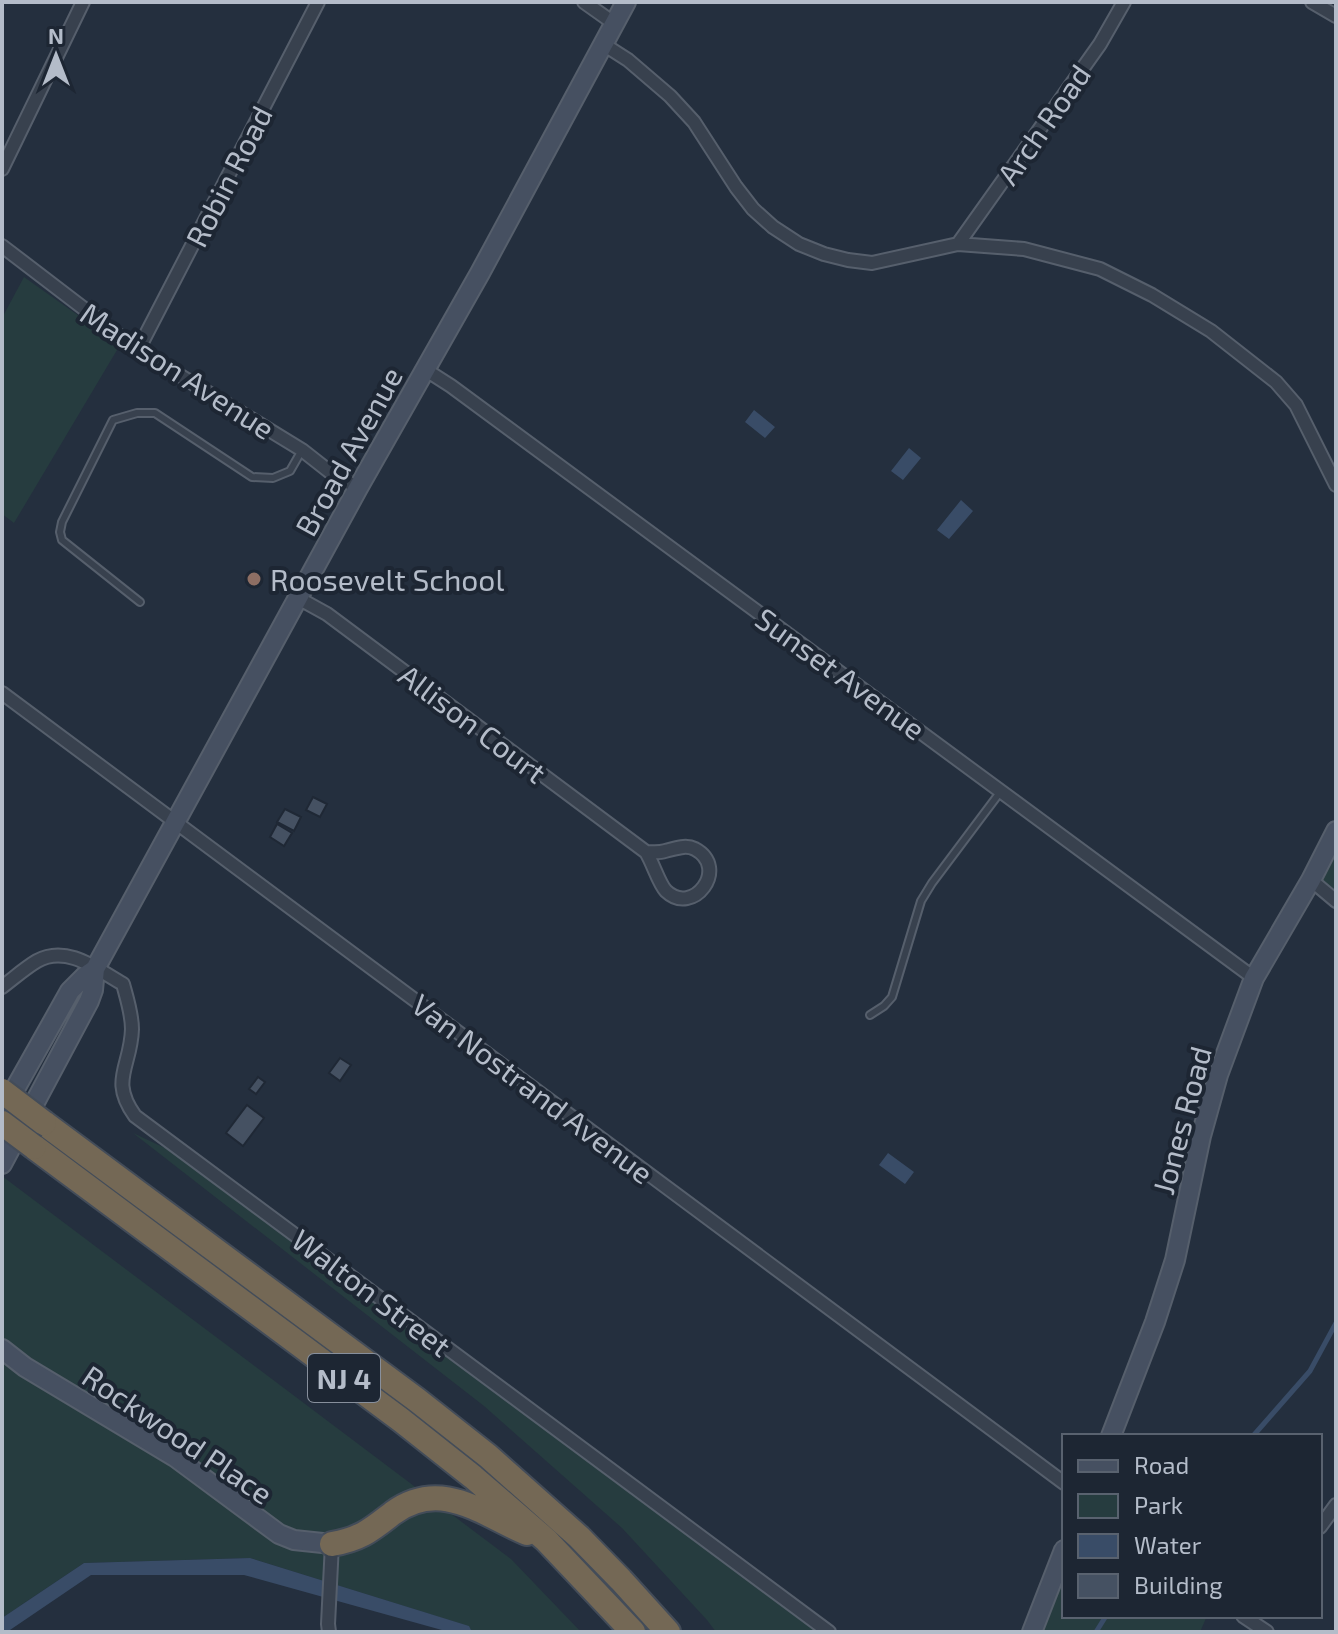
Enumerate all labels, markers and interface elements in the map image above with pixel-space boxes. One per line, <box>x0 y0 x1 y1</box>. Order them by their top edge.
north arrow <box>16 16 96 96</box>
text: N <box>48 22 64 48</box>
street label: Arch Road <box>989 57 1097 191</box>
street label: Robin Road <box>177 100 279 252</box>
street label: Madison Avenue <box>74 294 282 446</box>
street label: Broad Avenue <box>287 360 409 542</box>
place label: Roosevelt School <box>270 561 504 597</box>
marker: Roosevelt School <box>245 570 263 588</box>
street label: Sunset Avenue <box>749 599 933 747</box>
street label: Allison Court <box>392 656 554 790</box>
street label: Van Nostrand Avenue <box>405 986 661 1190</box>
street label: Jones Road <box>1144 1042 1218 1198</box>
street label: Walton Street <box>286 1221 458 1363</box>
road number: NJ 4 <box>308 1354 380 1402</box>
street label: Rockwood Place <box>76 1357 280 1511</box>
legend <box>1062 1434 1322 1618</box>
text: Road <box>1134 1450 1189 1479</box>
text: Park <box>1134 1490 1183 1519</box>
text: Water <box>1134 1530 1202 1559</box>
text: Building <box>1134 1570 1223 1599</box>

